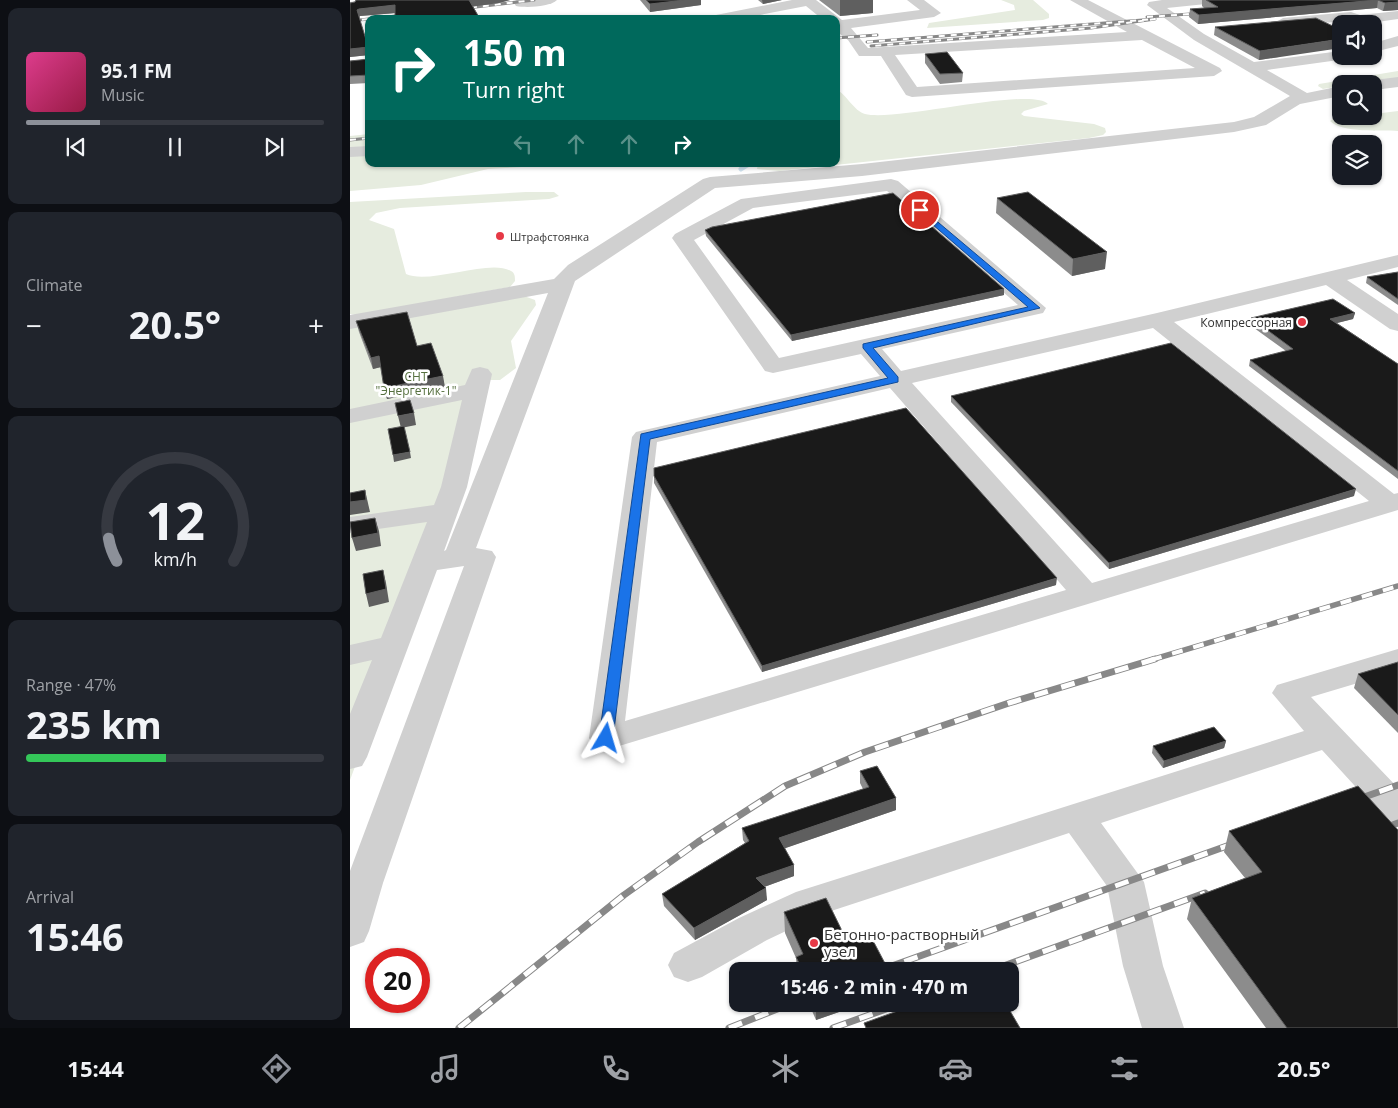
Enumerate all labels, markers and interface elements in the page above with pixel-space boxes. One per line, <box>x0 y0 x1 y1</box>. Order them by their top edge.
map controls <box>1332 15 1382 185</box>
button: sound <box>1332 15 1382 65</box>
text: 150 m <box>463 29 567 76</box>
icon: right <box>380 35 445 100</box>
text: 95.1 FM <box>101 58 172 84</box>
text: Turn right <box>463 74 565 104</box>
button: search <box>1332 75 1382 125</box>
text: Music <box>101 84 145 106</box>
icon: left <box>509 130 537 158</box>
icon: ahead <box>562 130 590 158</box>
icon: ahead <box>615 130 643 158</box>
icon: right <box>668 130 696 158</box>
icon: previous <box>62 133 90 161</box>
icon: pause <box>161 133 189 161</box>
icon: next <box>260 133 288 161</box>
button: layers <box>1332 135 1382 185</box>
pin <box>899 189 941 231</box>
icon: arrive <box>906 196 934 224</box>
place label: Штрафстоянка <box>510 229 589 244</box>
marker: Штрафстоянка <box>494 230 506 242</box>
text: Climate <box>26 274 83 296</box>
text: 20.5° <box>129 298 221 350</box>
text: − <box>26 306 42 344</box>
text: + <box>308 306 324 344</box>
place label: Компрессорная <box>1200 314 1292 331</box>
marker: Компрессорная <box>1296 316 1308 328</box>
park label: СНТ "Энергетик-1" <box>376 368 456 399</box>
text: 12 <box>145 484 205 555</box>
text: km/h <box>153 547 197 571</box>
text: Range · 47% <box>26 674 116 696</box>
text: 235 km <box>26 698 162 750</box>
position arrow <box>579 711 631 763</box>
text: Arrival <box>26 886 74 908</box>
text: 15:46 <box>26 910 124 962</box>
place label: Бетонно-растворный узел <box>824 924 980 961</box>
marker: Бетонно-растворный узел <box>808 937 820 949</box>
speed limit sign: 20 <box>365 948 430 1013</box>
text: 15:46 · 2 min · 470 m <box>780 974 968 1000</box>
icon: directions <box>259 1051 294 1086</box>
icon: music <box>428 1051 463 1086</box>
icon: phone <box>598 1051 633 1086</box>
icon: climate <box>768 1051 803 1086</box>
icon: car <box>938 1051 973 1086</box>
icon: filters <box>1107 1051 1142 1086</box>
text: 15:44 <box>67 1053 124 1083</box>
text: 20.5° <box>1277 1053 1331 1083</box>

